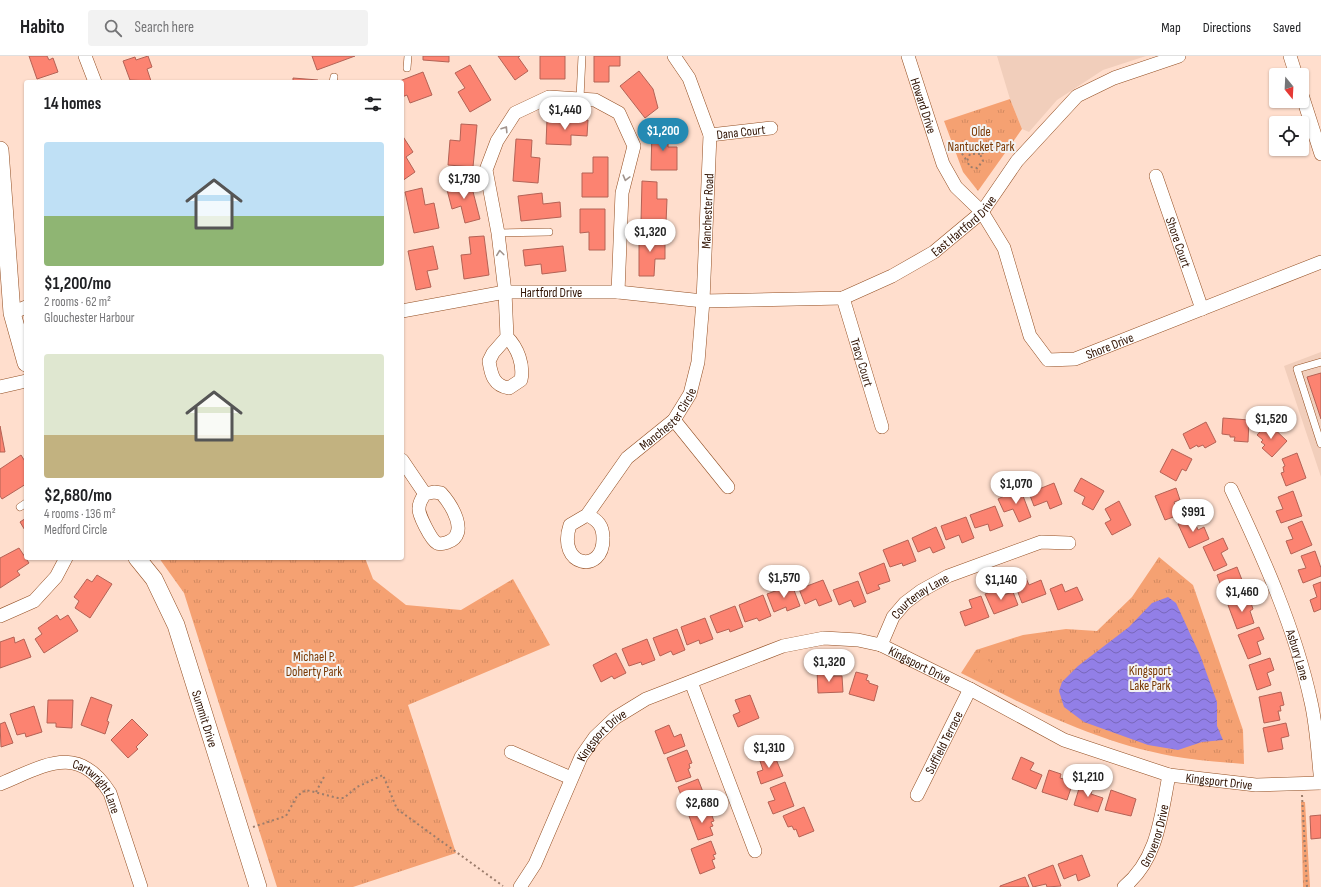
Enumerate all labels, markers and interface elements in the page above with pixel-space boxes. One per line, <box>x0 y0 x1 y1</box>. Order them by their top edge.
search box <box>88 10 368 46</box>
text: Habito <box>20 16 64 39</box>
icon: search <box>102 17 124 39</box>
text: Search here <box>134 18 194 37</box>
text: Map <box>1161 19 1181 36</box>
text: Directions <box>1203 19 1251 36</box>
text: Saved <box>1273 19 1301 36</box>
north arrow <box>1269 68 1309 108</box>
map controls <box>1269 68 1309 156</box>
street label: Howard Drive <box>907 76 940 136</box>
icon: filters <box>362 93 384 115</box>
text: 14 homes <box>44 94 101 114</box>
pin: $1,440 <box>532 97 598 131</box>
text: $1,440 <box>548 102 582 118</box>
button: locate <box>1269 116 1309 156</box>
pin: $1,200 <box>630 118 696 152</box>
street label: Dana Court <box>716 122 766 143</box>
text: $1,200 <box>646 123 680 139</box>
park label: Olde Nantucket Park <box>948 124 1014 155</box>
one-way arrow <box>500 126 508 133</box>
pin: $1,730 <box>431 166 497 200</box>
icon: home <box>178 168 250 240</box>
text: $1,730 <box>448 171 480 187</box>
street label: Manchester Road <box>698 173 717 249</box>
one-way arrow <box>622 175 631 182</box>
street label: East Hartford Drive <box>928 193 1000 260</box>
street label: Shore Court <box>1162 215 1194 270</box>
pin: $1,320 <box>617 219 683 253</box>
text: $1,320 <box>634 224 666 240</box>
one-way arrow <box>496 250 505 256</box>
text: $1,200/mo <box>44 274 111 294</box>
street label: Hartford Drive <box>520 285 582 301</box>
text: 2 rooms · 62 m² <box>44 294 111 310</box>
text: Glouchester Harbour <box>44 310 135 326</box>
street label: Shore Drive <box>1084 330 1136 363</box>
street label: Tracy Court <box>847 336 876 389</box>
icon: home <box>178 380 250 452</box>
street label: Manchester Circle <box>636 387 700 454</box>
pin: $1,520 <box>1238 406 1304 440</box>
text: $1,520 <box>1255 411 1287 427</box>
pin: $1,070 <box>983 471 1049 505</box>
text: $1,070 <box>1000 476 1032 492</box>
text: $2,680/mo <box>44 486 112 506</box>
pin: $991 <box>1169 499 1217 533</box>
text: $991 <box>1181 504 1205 520</box>
text: 4 rooms · 136 m² <box>44 506 116 522</box>
text: Medford Circle <box>44 522 107 538</box>
pin: $1,570 <box>751 565 817 599</box>
pin: $1,140 <box>968 567 1034 601</box>
text: $1,570 <box>768 570 800 586</box>
street label: Courtenay Lane <box>888 570 952 623</box>
text: $1,140 <box>985 572 1017 588</box>
pin: $1,460 <box>1209 579 1275 613</box>
text: $1,460 <box>1225 584 1259 600</box>
street label: Asbury Lane <box>1282 626 1313 682</box>
street label: Kingsport Drive <box>886 643 953 687</box>
park label: Michael P. Doherty Park <box>286 649 342 680</box>
pin: $1,320 <box>796 649 862 683</box>
text: $1,320 <box>813 654 845 670</box>
park label: Kingsport Lake Park <box>1129 663 1171 694</box>
street label: Summit Drive <box>188 688 221 749</box>
street label: Kingsport Drive <box>573 706 630 764</box>
street label: Suffield Terrace <box>922 709 967 777</box>
pin: $1,310 <box>736 735 802 769</box>
text: $1,310 <box>753 740 785 756</box>
street label: Cartwright Lane <box>71 756 123 816</box>
pin: $1,210 <box>1055 764 1121 798</box>
text: $1,210 <box>1072 769 1104 785</box>
street label: Kingsport Drive <box>1185 770 1253 794</box>
pin: $2,680 <box>669 790 735 824</box>
text: $2,680 <box>685 795 719 811</box>
street label: Grovenor Drive <box>1137 803 1172 870</box>

